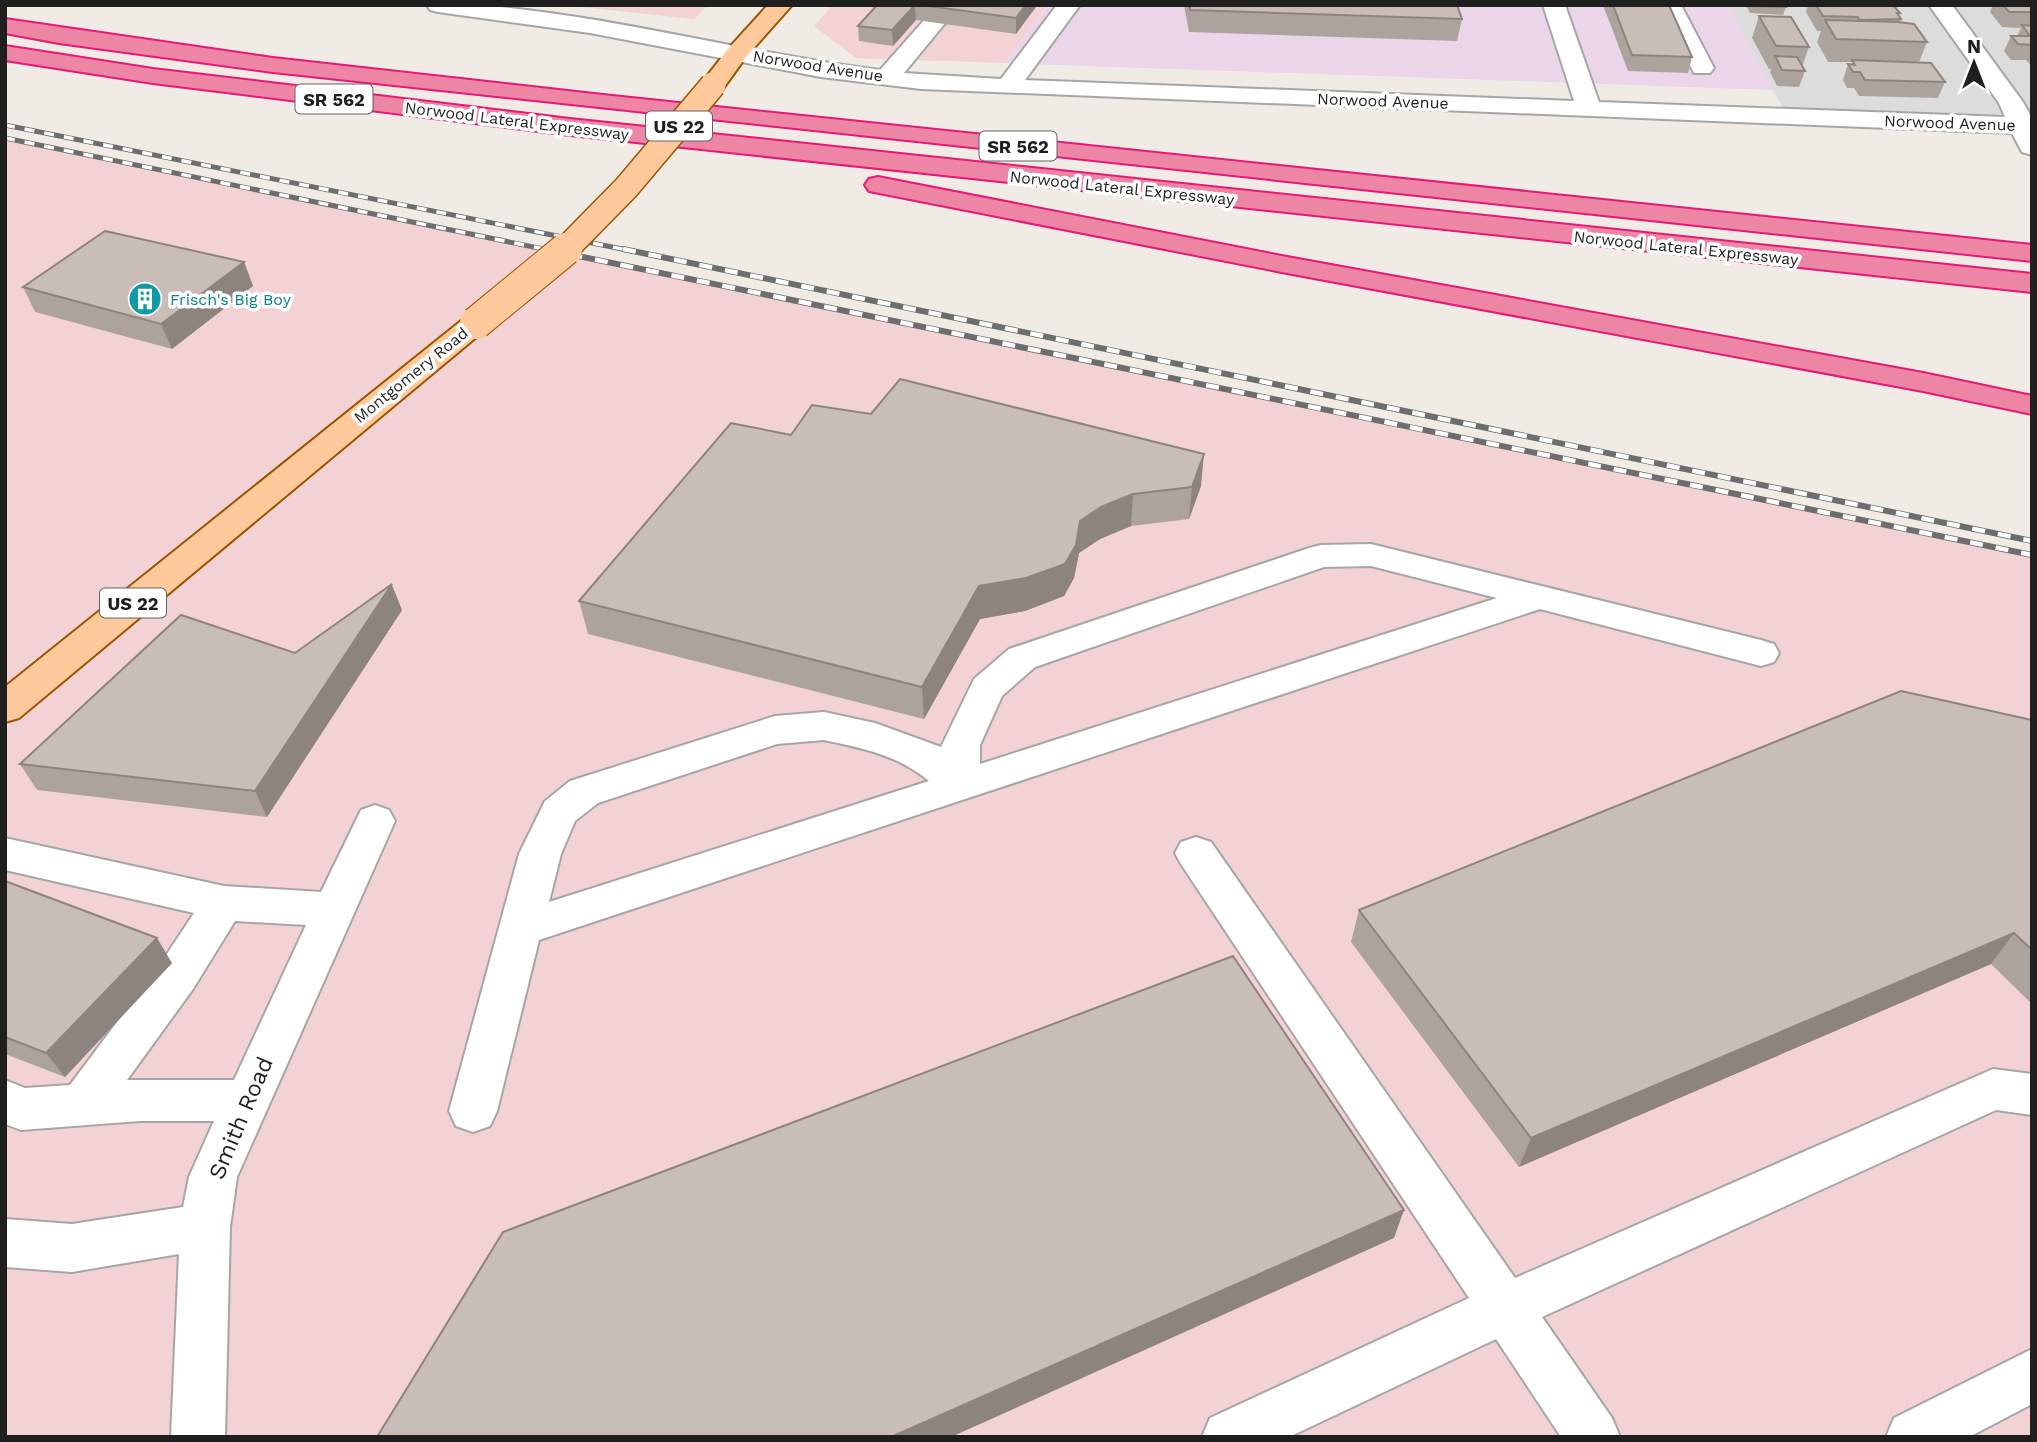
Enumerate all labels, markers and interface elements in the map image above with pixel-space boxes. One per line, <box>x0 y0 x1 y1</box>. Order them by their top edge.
north arrow <box>1939 28 2009 98</box>
text: N <box>1967 35 1981 58</box>
street label: Norwood Avenue <box>752 46 884 86</box>
road number: SR 562 <box>296 84 372 114</box>
street label: Norwood Avenue <box>1317 89 1449 113</box>
street label: Norwood Lateral Expressway <box>404 98 631 144</box>
street label: Norwood Avenue <box>1884 111 2016 135</box>
road number: US 22 <box>646 112 712 140</box>
road number: SR 562 <box>979 132 1056 160</box>
street label: Norwood Lateral Expressway <box>1009 167 1236 209</box>
street label: Norwood Lateral Expressway <box>1573 227 1800 269</box>
building icon: Frisch's Big Boy <box>126 280 164 318</box>
place label: Frisch's Big Boy <box>170 290 292 309</box>
street label: Montgomery Road <box>350 323 472 427</box>
road number: US 22 <box>100 588 166 618</box>
street label: Smith Road <box>203 1053 279 1183</box>

